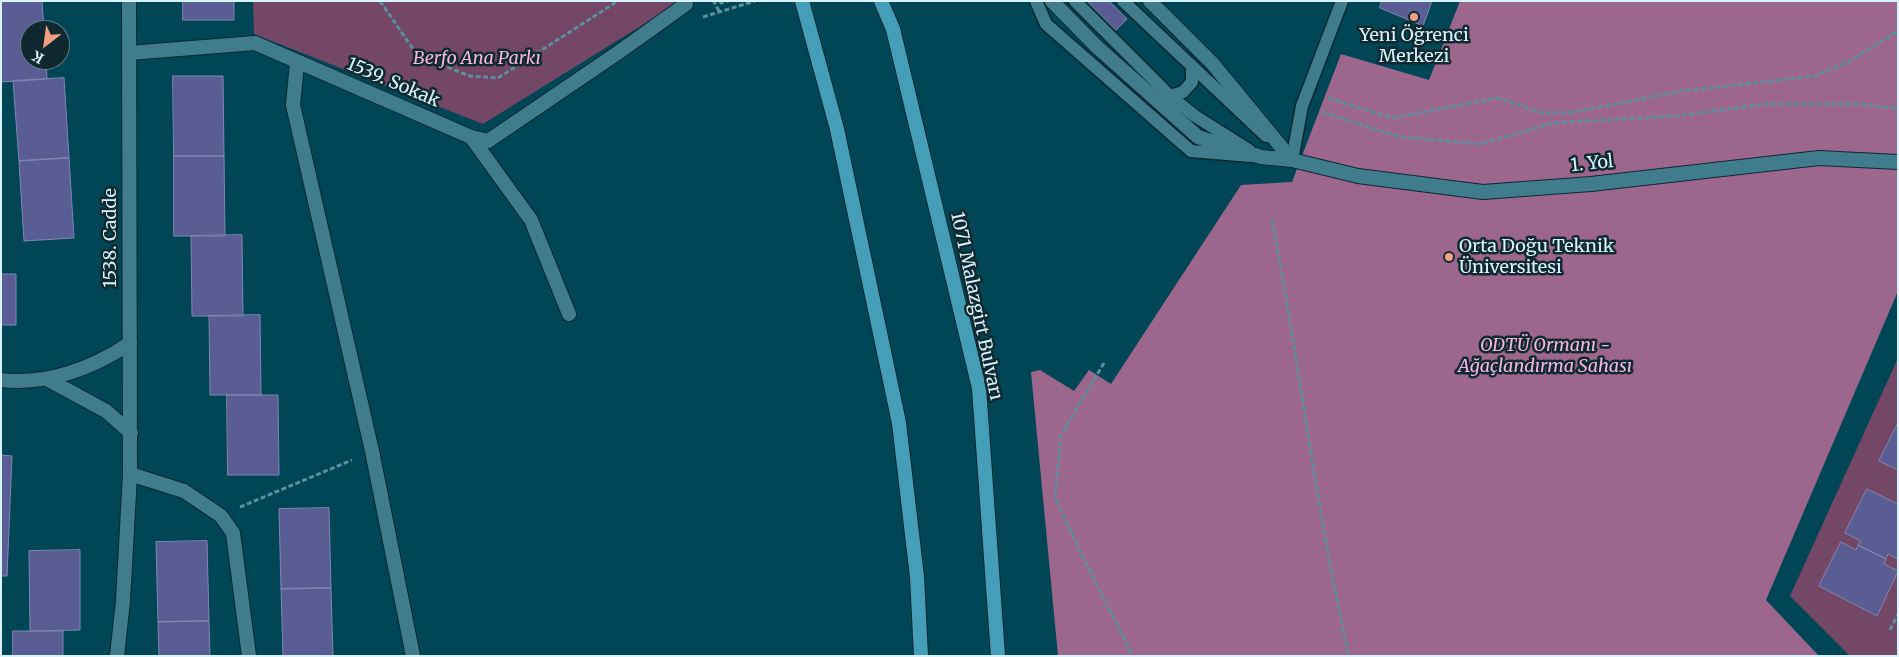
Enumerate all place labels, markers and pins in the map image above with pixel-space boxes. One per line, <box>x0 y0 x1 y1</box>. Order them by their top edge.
marker: Yeni Öğrenci Merkezi <box>1408 11 1420 23</box>
place label: Yeni Öğrenci Merkezi <box>1359 25 1469 68</box>
place label: Orta Doğu Teknik Üniversitesi <box>1459 236 1614 278</box>
marker: Orta Doğu Teknik Üniversitesi <box>1443 251 1455 263</box>

